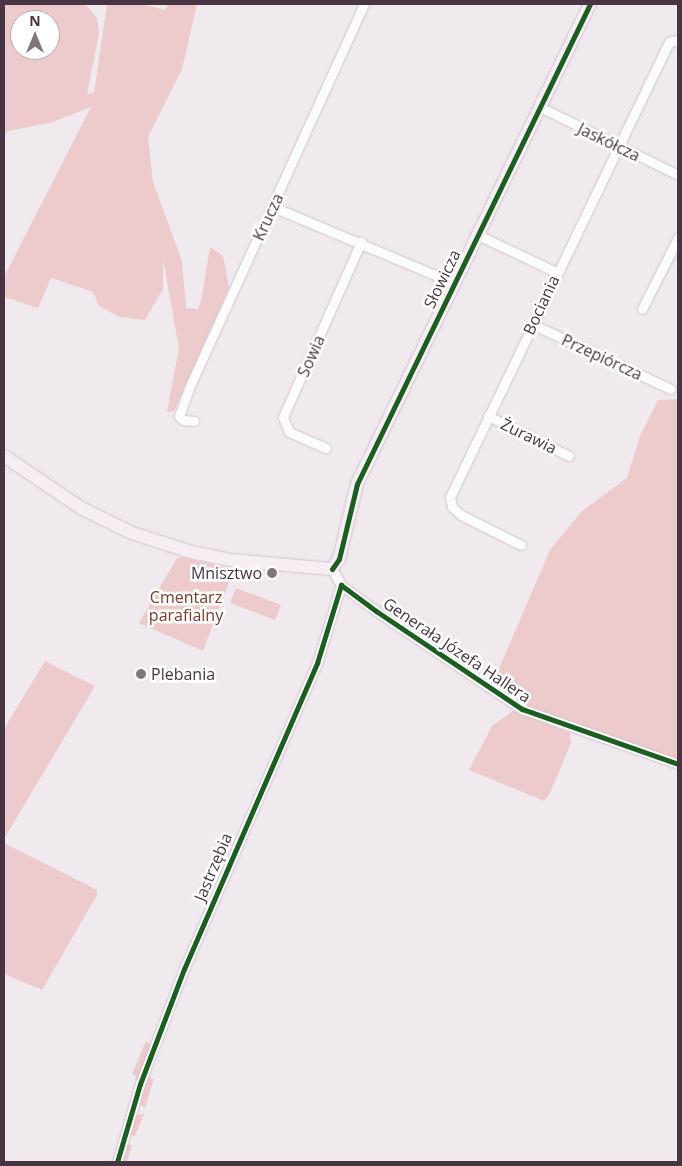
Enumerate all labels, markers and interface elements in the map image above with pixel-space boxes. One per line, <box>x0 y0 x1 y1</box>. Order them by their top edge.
north arrow <box>10 10 60 60</box>
text: N <box>29 11 41 30</box>
street label: Jaskółcza <box>575 119 643 165</box>
street label: Krucza <box>249 190 287 244</box>
street label: Słowicza <box>420 247 464 311</box>
street label: Bociania <box>519 272 563 338</box>
street label: Przepiórcza <box>559 330 645 384</box>
street label: Sowia <box>293 332 329 380</box>
street label: Żurawia <box>498 414 560 458</box>
place label: Mnisztwo <box>191 563 262 583</box>
marker: Mnisztwo <box>266 567 278 579</box>
park label: Cmentarz parafialny <box>149 587 223 625</box>
street label: Generała Józefa Hallera <box>380 593 534 707</box>
place label: Plebania <box>151 664 215 684</box>
marker: Plebania <box>135 668 147 680</box>
street label: Jastrzębia <box>190 830 236 904</box>

